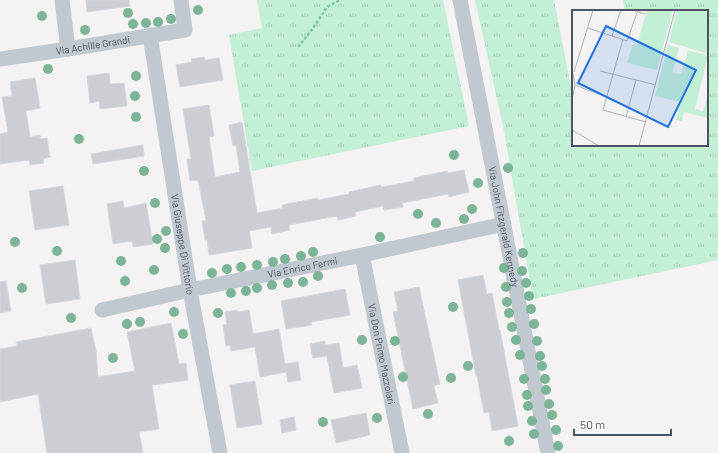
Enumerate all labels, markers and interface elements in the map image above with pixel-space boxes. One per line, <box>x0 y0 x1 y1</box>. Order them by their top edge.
inset map <box>572 10 708 146</box>
street label: Via Achille Grandi <box>55 33 131 57</box>
street label: Via John Fitzgerald Kennedy <box>486 165 522 288</box>
street label: Via Giuseppe Di Vittorio <box>169 193 197 296</box>
street label: Via Enrico Fermi <box>266 254 338 280</box>
street label: Via Don Primo Mazzolari <box>366 302 398 406</box>
scale bar <box>574 411 671 437</box>
text: 50 m <box>580 417 605 431</box>

